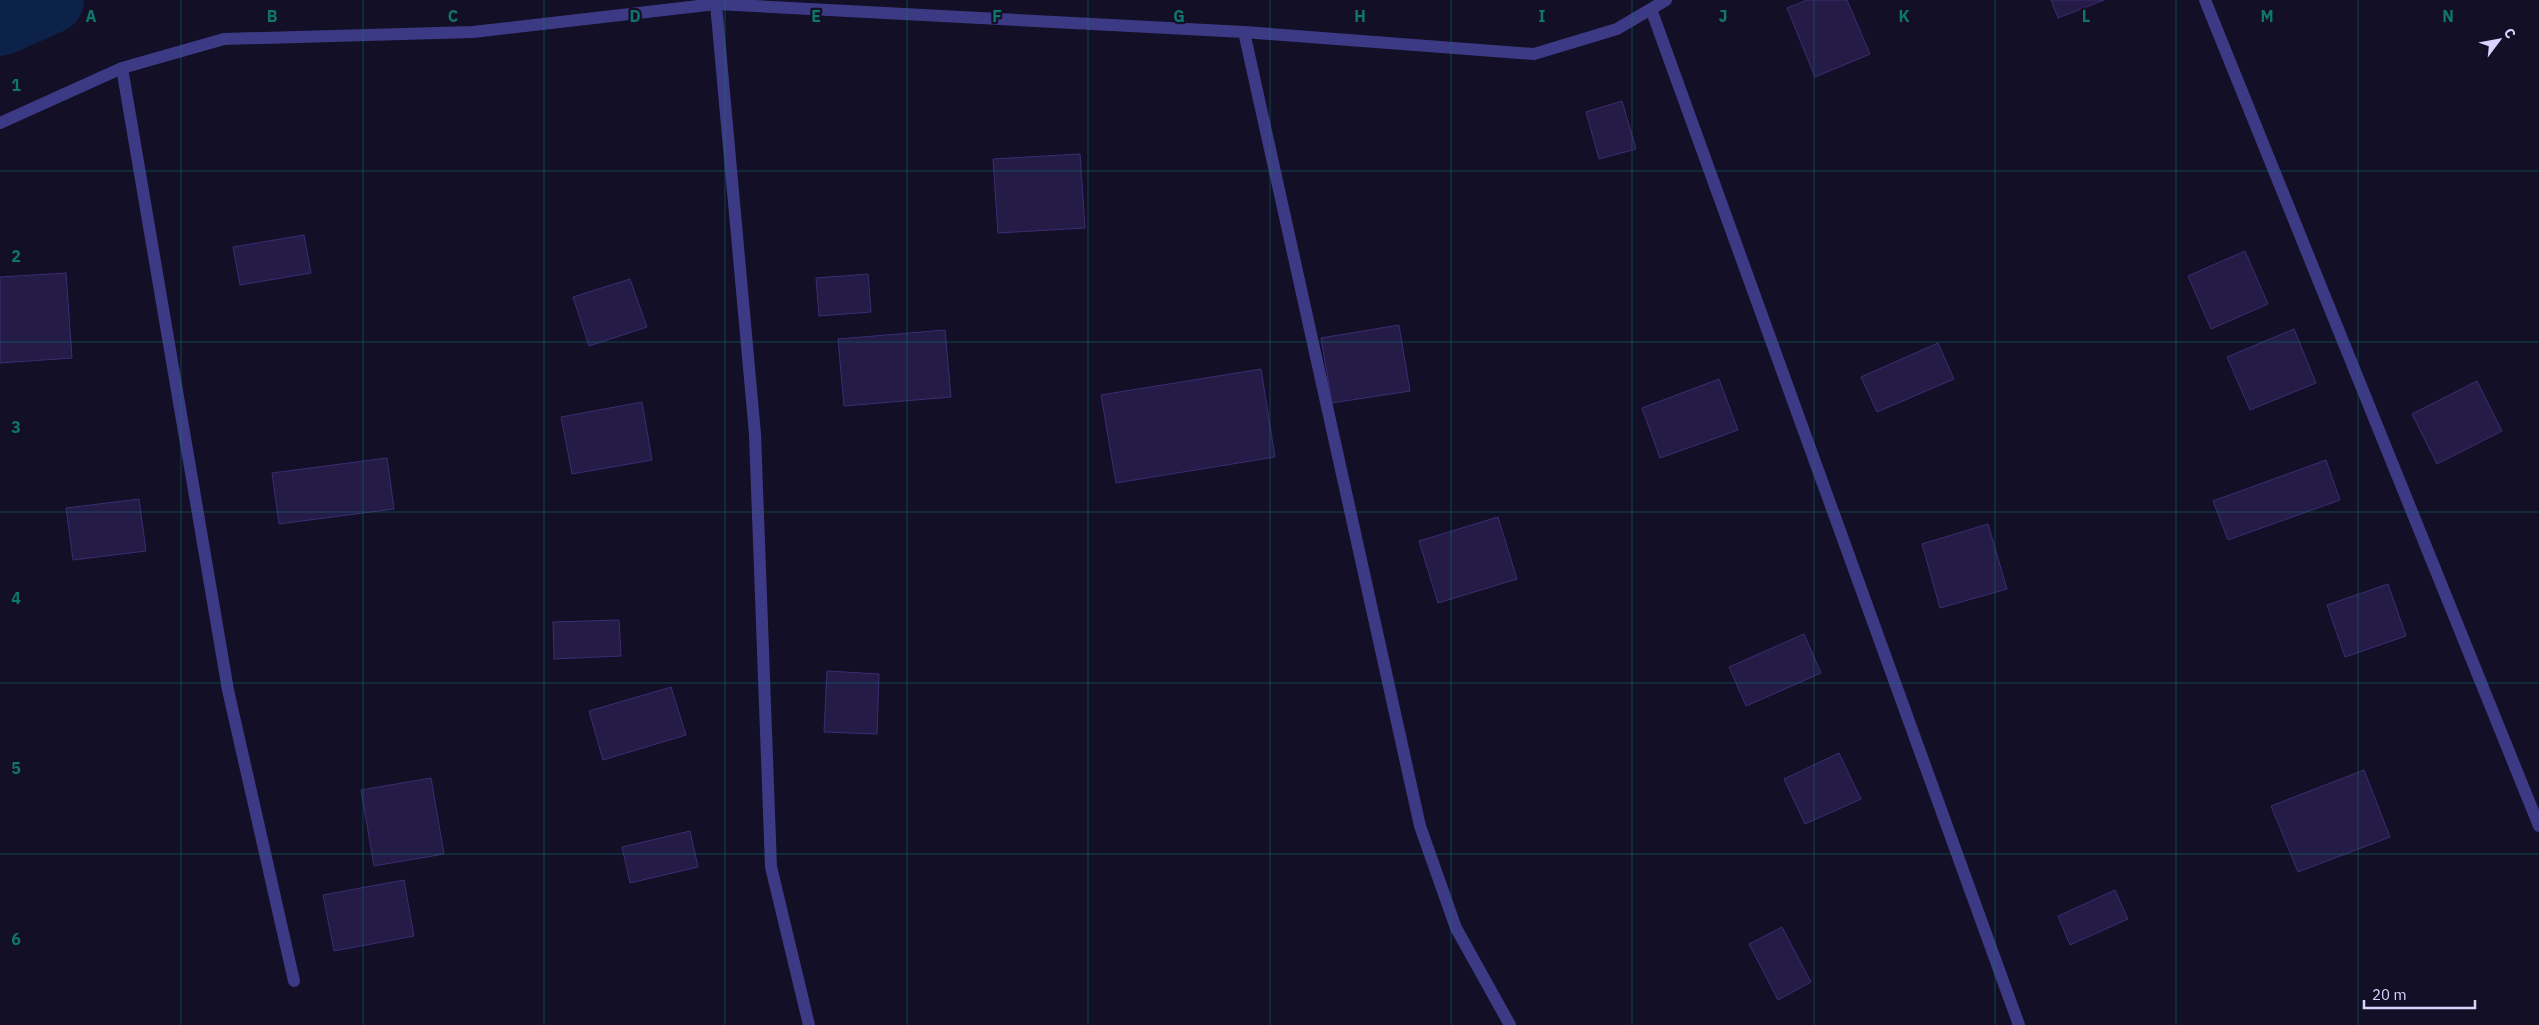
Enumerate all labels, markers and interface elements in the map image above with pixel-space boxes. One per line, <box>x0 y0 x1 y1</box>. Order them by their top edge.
text: A <box>86 6 97 26</box>
text: B <box>267 6 278 26</box>
text: C <box>448 6 458 26</box>
text: D <box>629 6 641 26</box>
text: E <box>811 6 821 26</box>
text: F <box>992 6 1002 26</box>
text: G <box>1173 6 1185 26</box>
text: H <box>1354 6 1366 26</box>
text: I <box>1539 6 1546 26</box>
text: J <box>1719 6 1727 26</box>
text: K <box>1898 6 1910 26</box>
text: L <box>2082 6 2090 26</box>
text: M <box>2260 6 2274 26</box>
text: N <box>2442 6 2454 26</box>
north arrow <box>2474 15 2524 65</box>
text: С <box>2500 24 2520 42</box>
text: 1 <box>11 75 21 95</box>
text: 2 <box>11 246 21 266</box>
text: 3 <box>11 417 21 437</box>
text: 4 <box>11 588 21 608</box>
text: 5 <box>11 758 21 778</box>
text: 6 <box>11 929 21 949</box>
scale bar <box>2364 978 2475 1010</box>
text: 20 m <box>2372 985 2407 1004</box>

